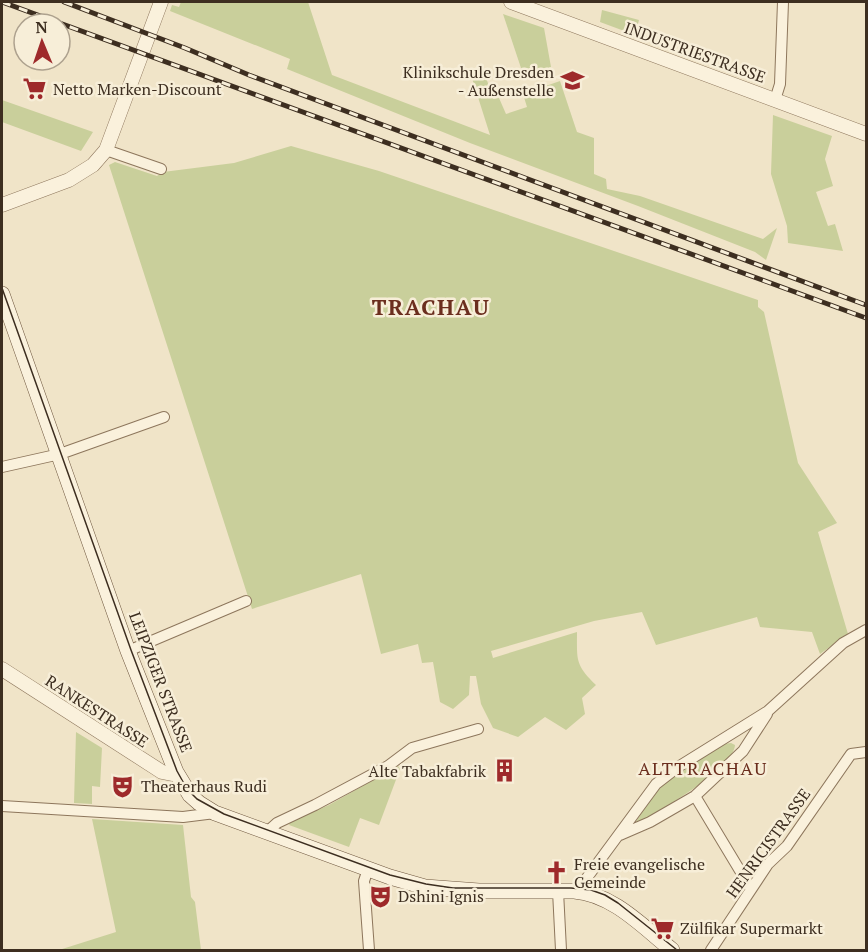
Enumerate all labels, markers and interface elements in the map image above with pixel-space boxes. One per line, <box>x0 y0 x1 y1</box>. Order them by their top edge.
north arrow <box>12 12 72 72</box>
text: N <box>35 16 48 38</box>
street label: INDUSTRIESTRASSE <box>621 16 769 88</box>
place label: Klinikschule Dresden - Außenstelle <box>403 61 554 101</box>
school or university icon: Klinikschule Dresden - Außenstelle <box>559 68 585 94</box>
supermarket icon: Netto Marken-Discount <box>22 76 48 102</box>
place label: Netto Marken-Discount <box>53 78 222 100</box>
district label: TRACHAU <box>372 292 490 321</box>
street label: LEIPZIGER STRASSE <box>124 609 198 755</box>
street label: RANKESTRASSE <box>41 669 153 753</box>
district label: ALTTRACHAU <box>638 756 768 780</box>
building icon: Alte Tabakfabrik <box>491 758 517 784</box>
place label: Alte Tabakfabrik <box>368 760 487 782</box>
theatre icon: Theaterhaus Rudi <box>110 773 136 799</box>
place label: Theaterhaus Rudi <box>141 775 267 797</box>
street label: HENRICISTRASSE <box>721 784 815 902</box>
place label: Freie evangelische Gemeinde <box>574 853 705 893</box>
church icon: Freie evangelische Gemeinde <box>543 860 569 886</box>
theatre icon: Dshini Ignis <box>367 883 393 909</box>
place label: Dshini Ignis <box>398 885 484 907</box>
supermarket icon: Zülfikar Supermarkt <box>649 915 675 941</box>
place label: Zülfikar Supermarkt <box>680 917 823 939</box>

